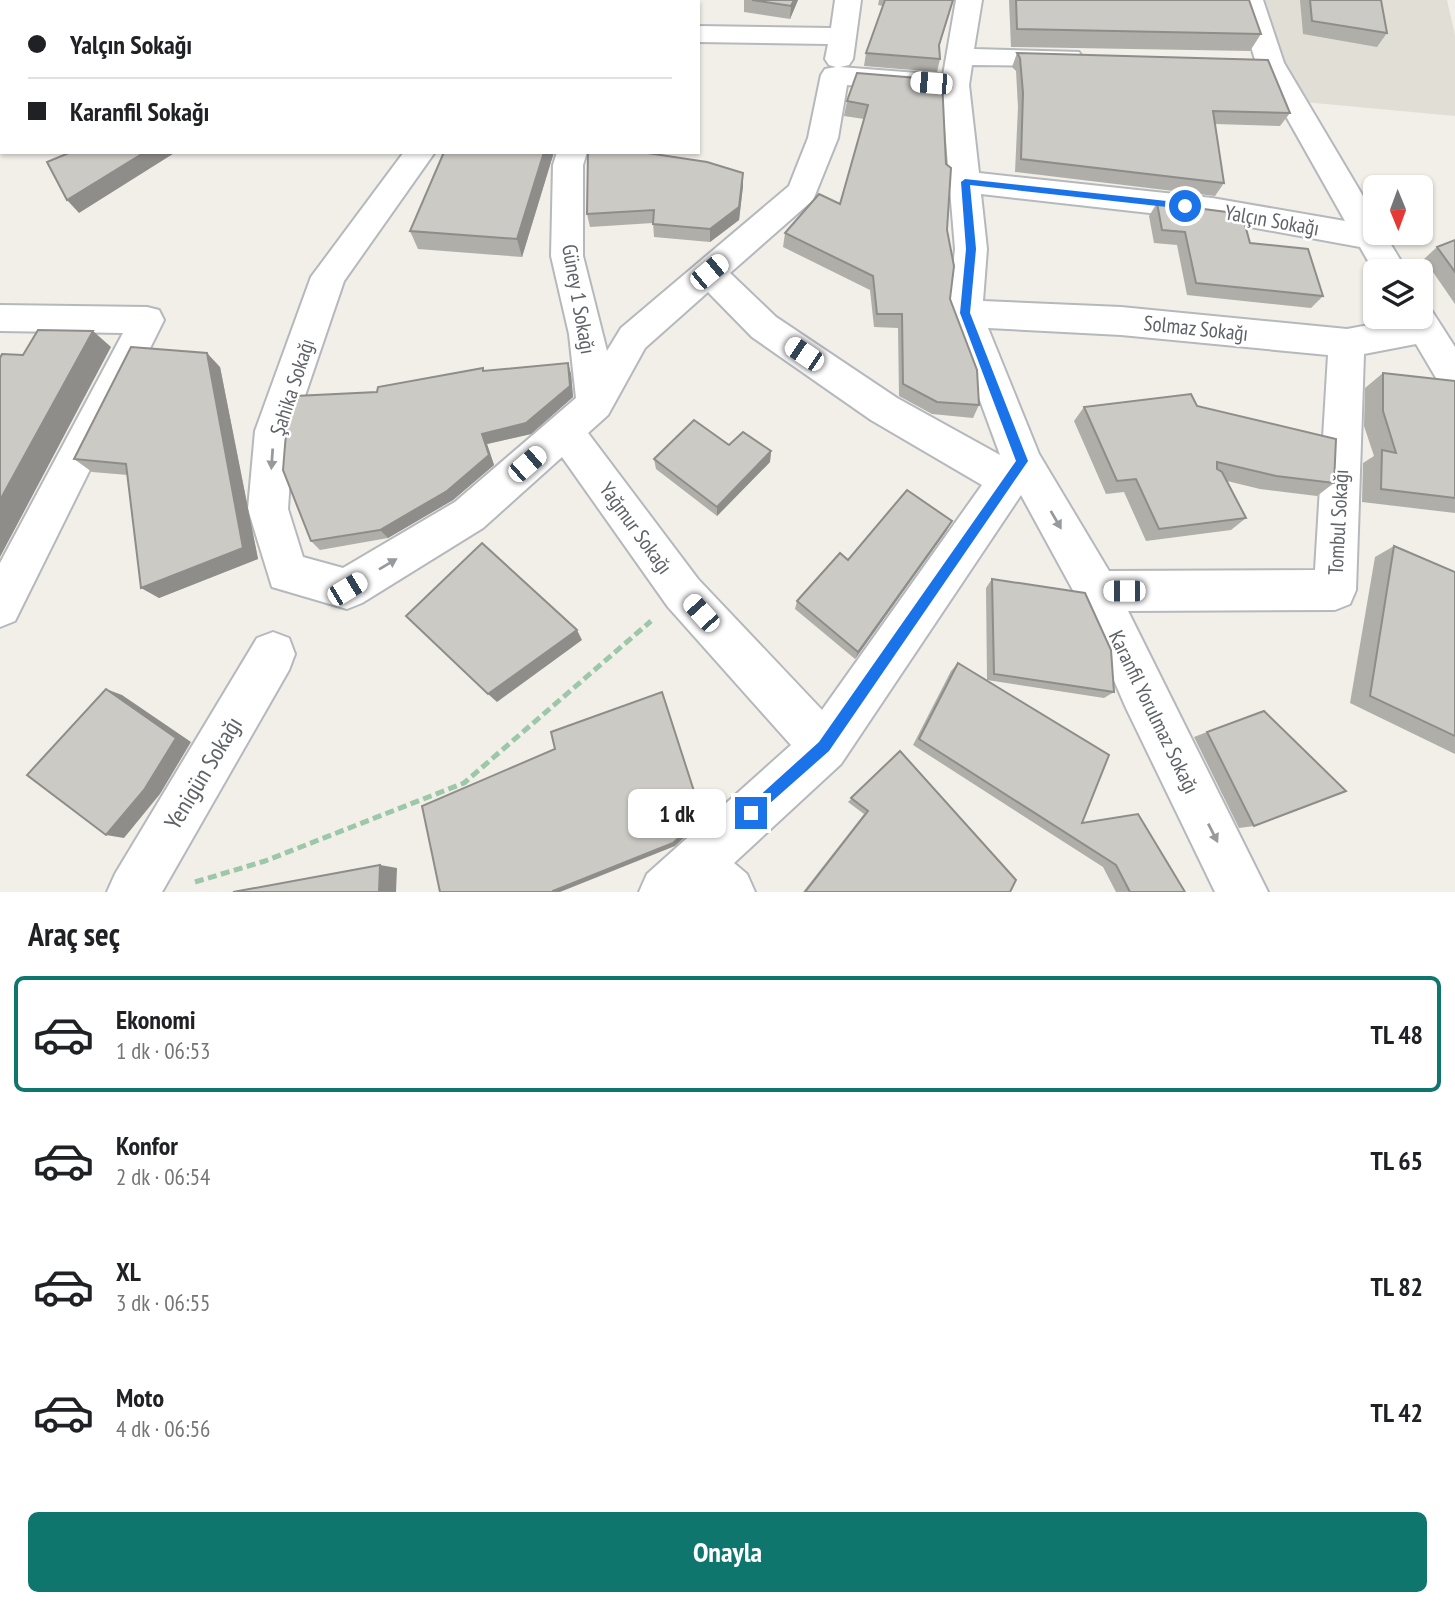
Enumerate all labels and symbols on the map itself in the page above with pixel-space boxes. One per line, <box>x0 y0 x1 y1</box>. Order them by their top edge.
car <box>910 71 953 95</box>
north arrow <box>1363 175 1433 245</box>
route start <box>1169 190 1201 222</box>
street label: Yalçın Sokağı <box>1223 198 1321 242</box>
street label: Güney 1 Sokağı <box>556 242 602 356</box>
car <box>687 250 732 294</box>
street label: Solmaz Sokağı <box>1142 309 1250 347</box>
car <box>781 334 828 374</box>
street label: Şahika Sokağı <box>264 335 320 439</box>
car <box>505 442 550 486</box>
one-way arrow <box>266 448 277 470</box>
street label: Tombul Sokağı <box>1322 468 1354 576</box>
street label: Yağmur Sokağı <box>594 477 678 579</box>
one-way arrow <box>1050 511 1062 530</box>
one-way arrow <box>379 558 398 570</box>
car <box>324 569 371 609</box>
car <box>1104 581 1146 602</box>
car <box>680 590 723 636</box>
street label: Karanfil Yorulmaz Sokağı <box>1103 626 1205 798</box>
street label: Yenigün Sokağı <box>157 711 249 835</box>
callout: 1 dk <box>628 788 726 838</box>
route end <box>735 797 767 829</box>
one-way arrow <box>1207 823 1218 843</box>

